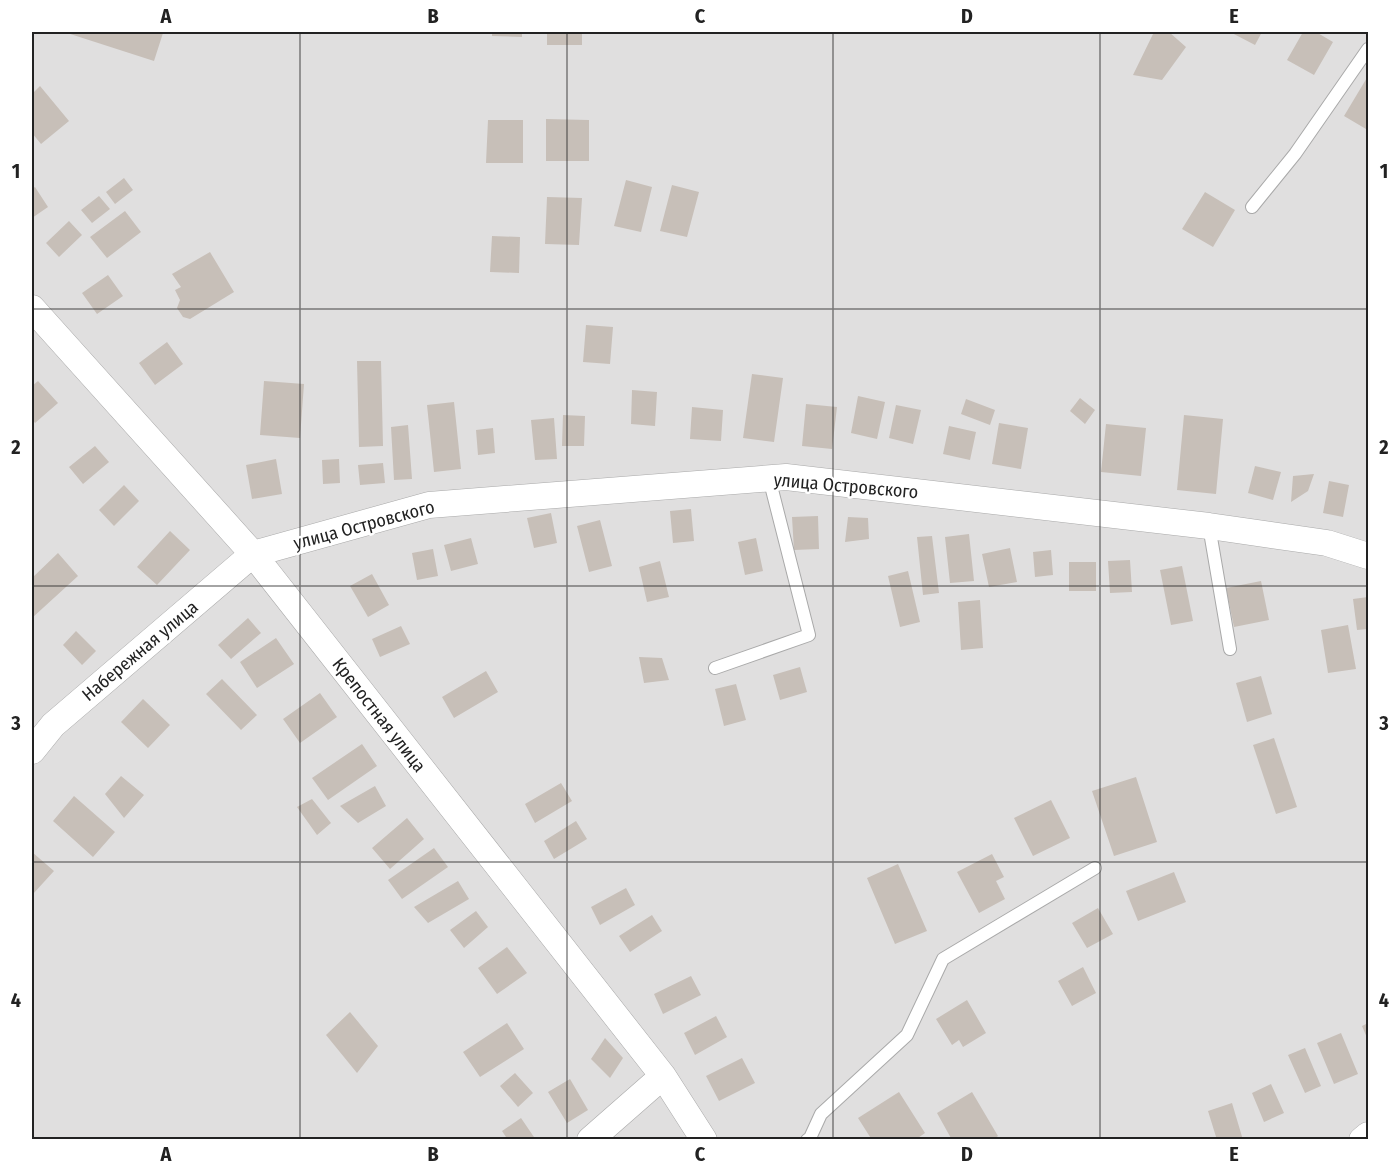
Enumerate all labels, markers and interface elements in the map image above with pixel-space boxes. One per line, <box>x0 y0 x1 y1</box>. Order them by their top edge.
text: A <box>160 4 173 28</box>
text: B <box>427 4 439 28</box>
text: C <box>695 4 706 28</box>
text: D <box>961 4 973 28</box>
text: E <box>1229 4 1239 28</box>
text: 1 <box>12 159 20 183</box>
text: 1 <box>1380 159 1388 183</box>
text: 2 <box>10 435 21 459</box>
text: 2 <box>1378 435 1389 459</box>
street label: улица Островского <box>773 469 919 503</box>
street label: улица Островского <box>291 496 437 554</box>
street label: Набережная улица <box>78 596 203 706</box>
street label: Крепостная улица <box>328 654 430 777</box>
text: 3 <box>10 711 21 735</box>
text: 3 <box>1378 711 1389 735</box>
text: 4 <box>11 988 21 1012</box>
text: 4 <box>1379 988 1389 1012</box>
text: A <box>160 1142 173 1166</box>
text: B <box>427 1142 439 1166</box>
text: C <box>695 1142 706 1166</box>
text: D <box>961 1142 973 1166</box>
text: E <box>1229 1142 1239 1166</box>

